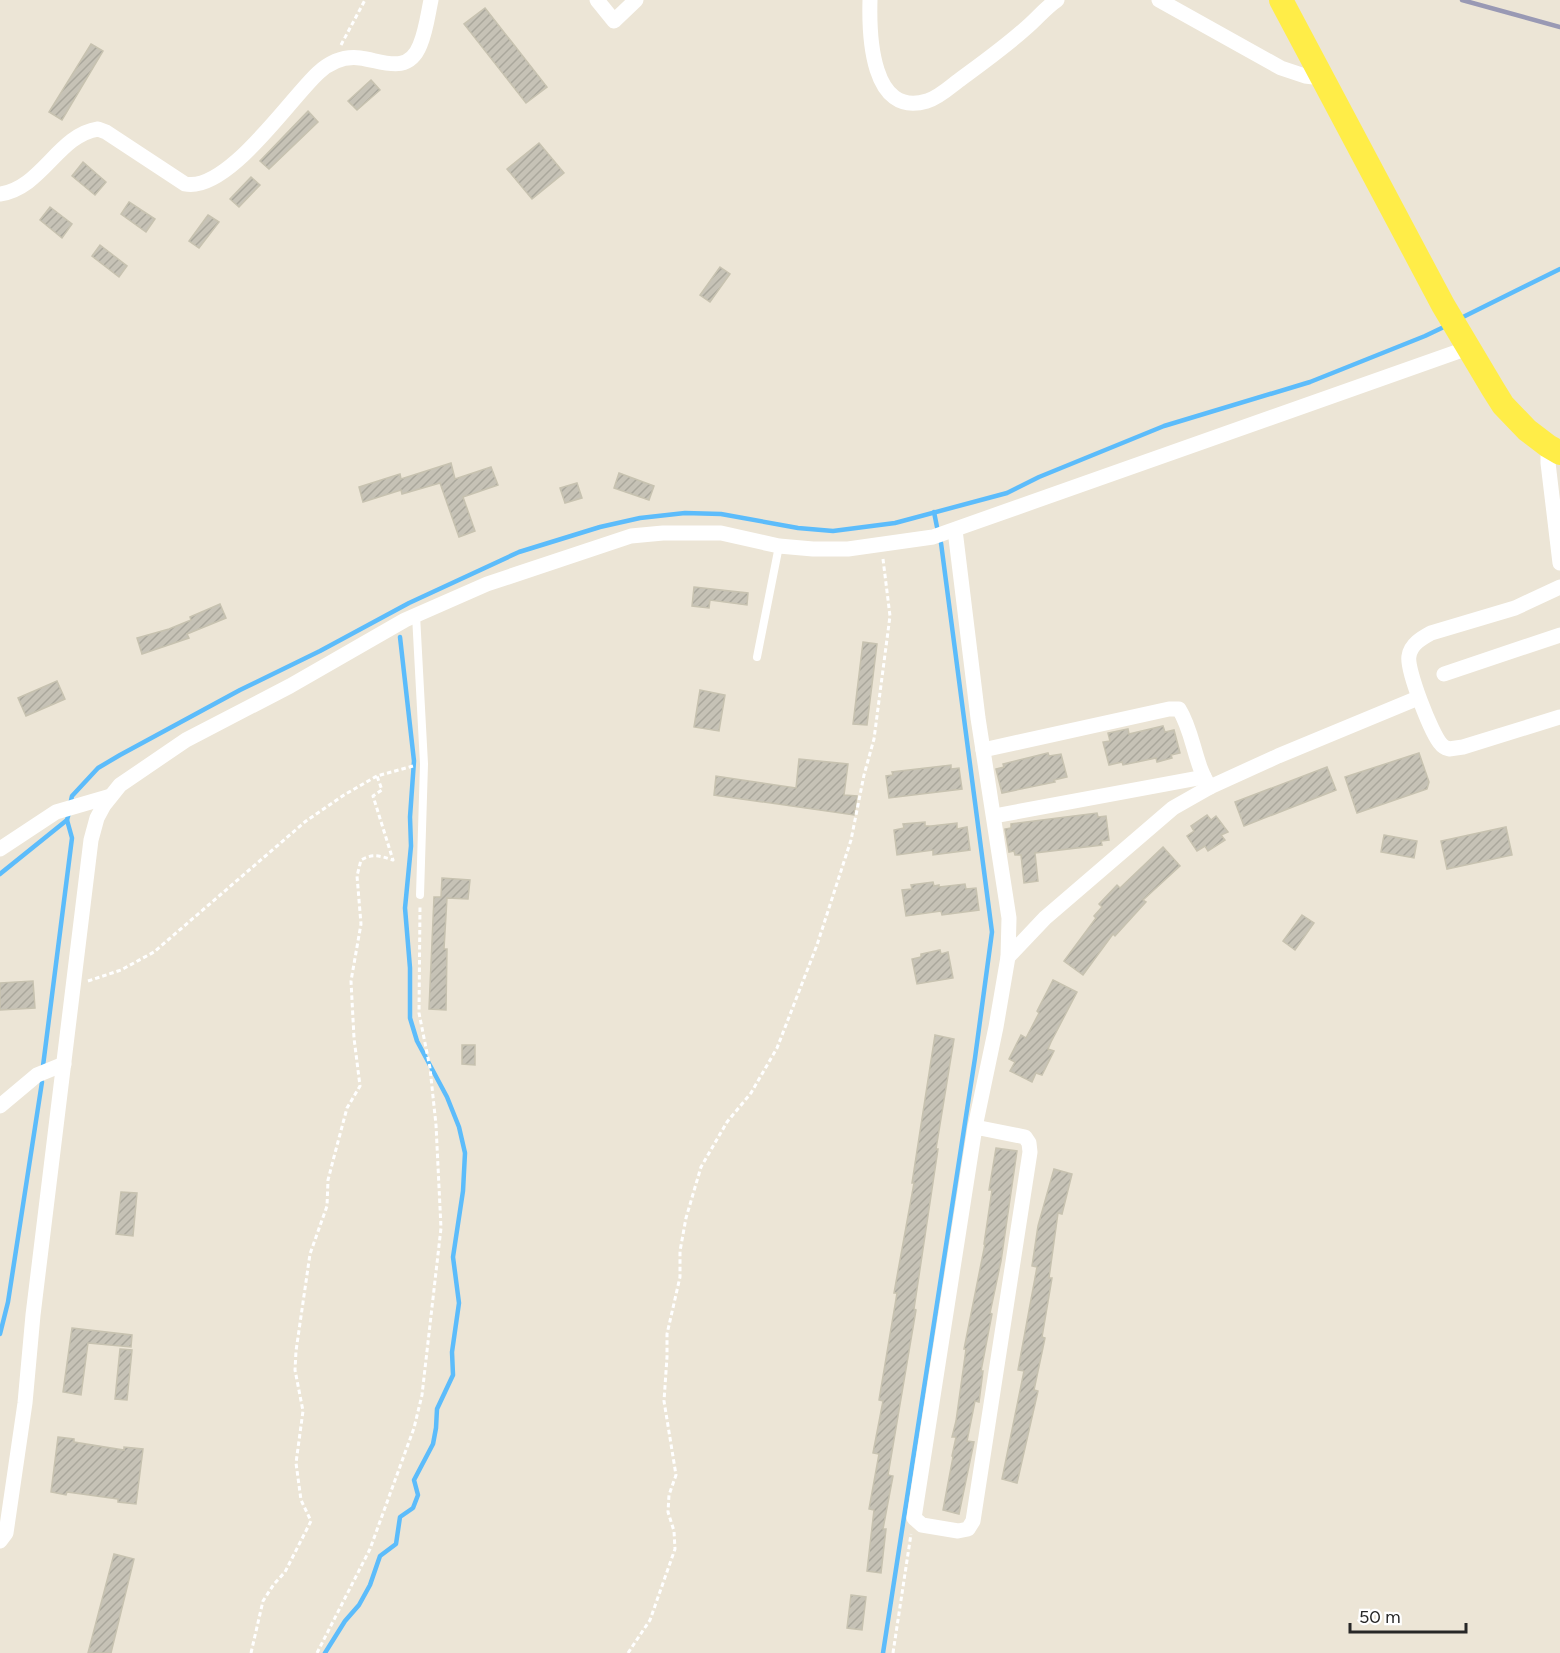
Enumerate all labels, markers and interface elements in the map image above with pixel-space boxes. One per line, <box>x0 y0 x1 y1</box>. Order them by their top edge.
scale bar <box>1350 1596 1466 1634</box>
text: 50 m <box>1359 1606 1401 1628</box>

